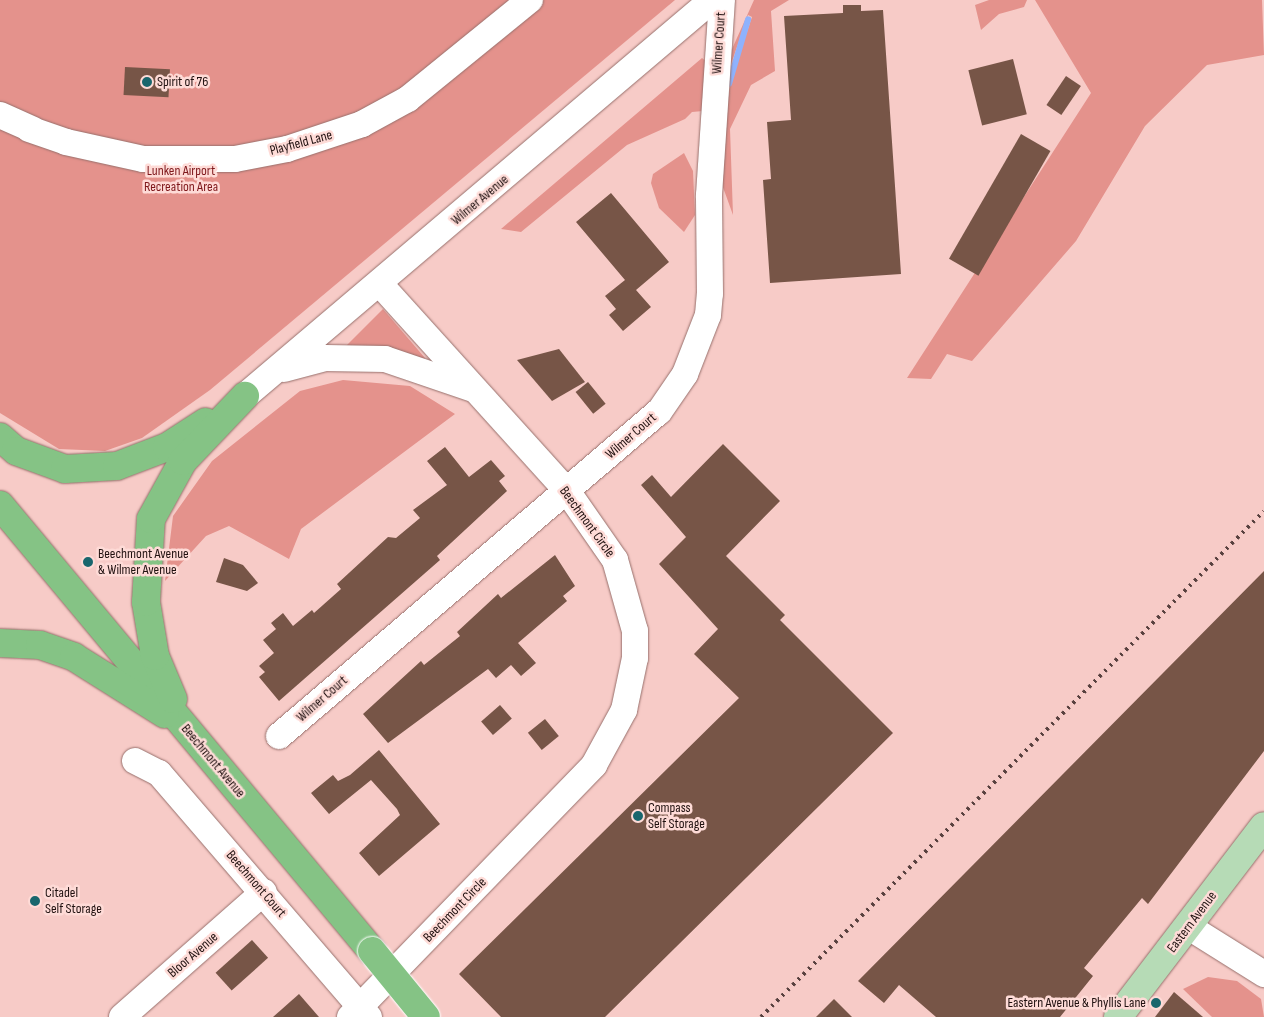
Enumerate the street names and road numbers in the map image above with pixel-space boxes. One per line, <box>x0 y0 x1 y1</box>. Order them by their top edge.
street label: Wilmer Court <box>708 12 730 74</box>
street label: Playfield Lane <box>268 127 334 159</box>
street label: Wilmer Avenue <box>448 171 512 229</box>
street label: Wilmer Court <box>602 409 660 463</box>
street label: Beechmont Circle <box>556 483 618 561</box>
street label: Wilmer Court <box>293 672 351 726</box>
street label: Beechmont Avenue <box>177 721 249 801</box>
street label: Beechmont Court <box>222 847 290 921</box>
street label: Beechmont Circle <box>420 874 490 946</box>
street label: Eastern Avenue <box>1164 888 1220 956</box>
street label: Bloor Avenue <box>164 929 222 981</box>

